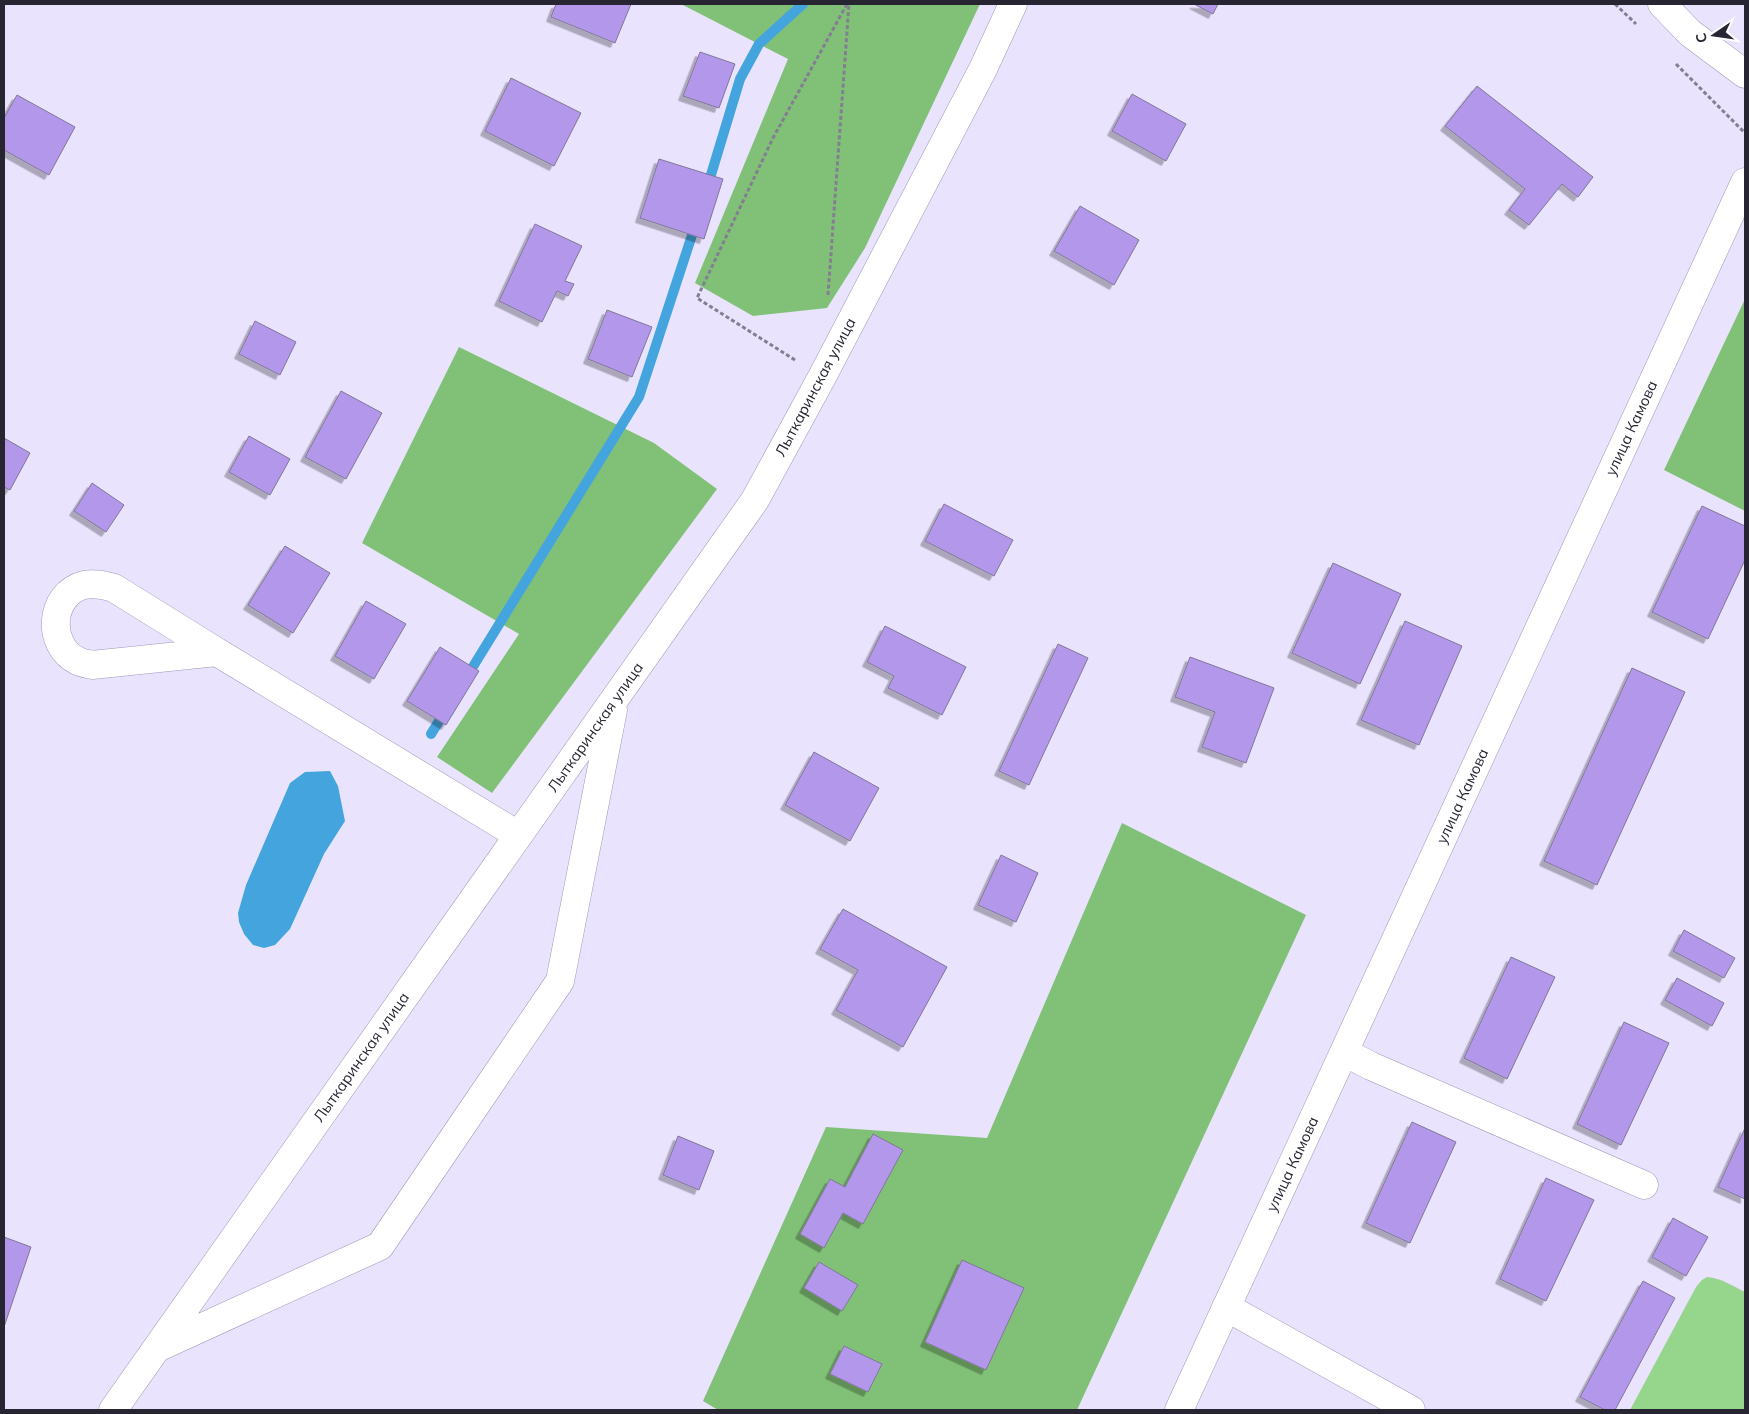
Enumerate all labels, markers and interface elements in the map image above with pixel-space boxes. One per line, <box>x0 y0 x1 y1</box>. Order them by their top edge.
north arrow <box>1689 10 1739 60</box>
text: С <box>1691 31 1711 45</box>
street label: Лыткаринская улица <box>770 314 860 460</box>
street label: улица Камова <box>1601 377 1661 479</box>
street label: Лыткаринская улица <box>543 658 647 796</box>
street label: улица Камова <box>1432 745 1492 847</box>
street label: Лыткаринская улица <box>309 988 413 1126</box>
street label: улица Камова <box>1262 1113 1322 1215</box>

